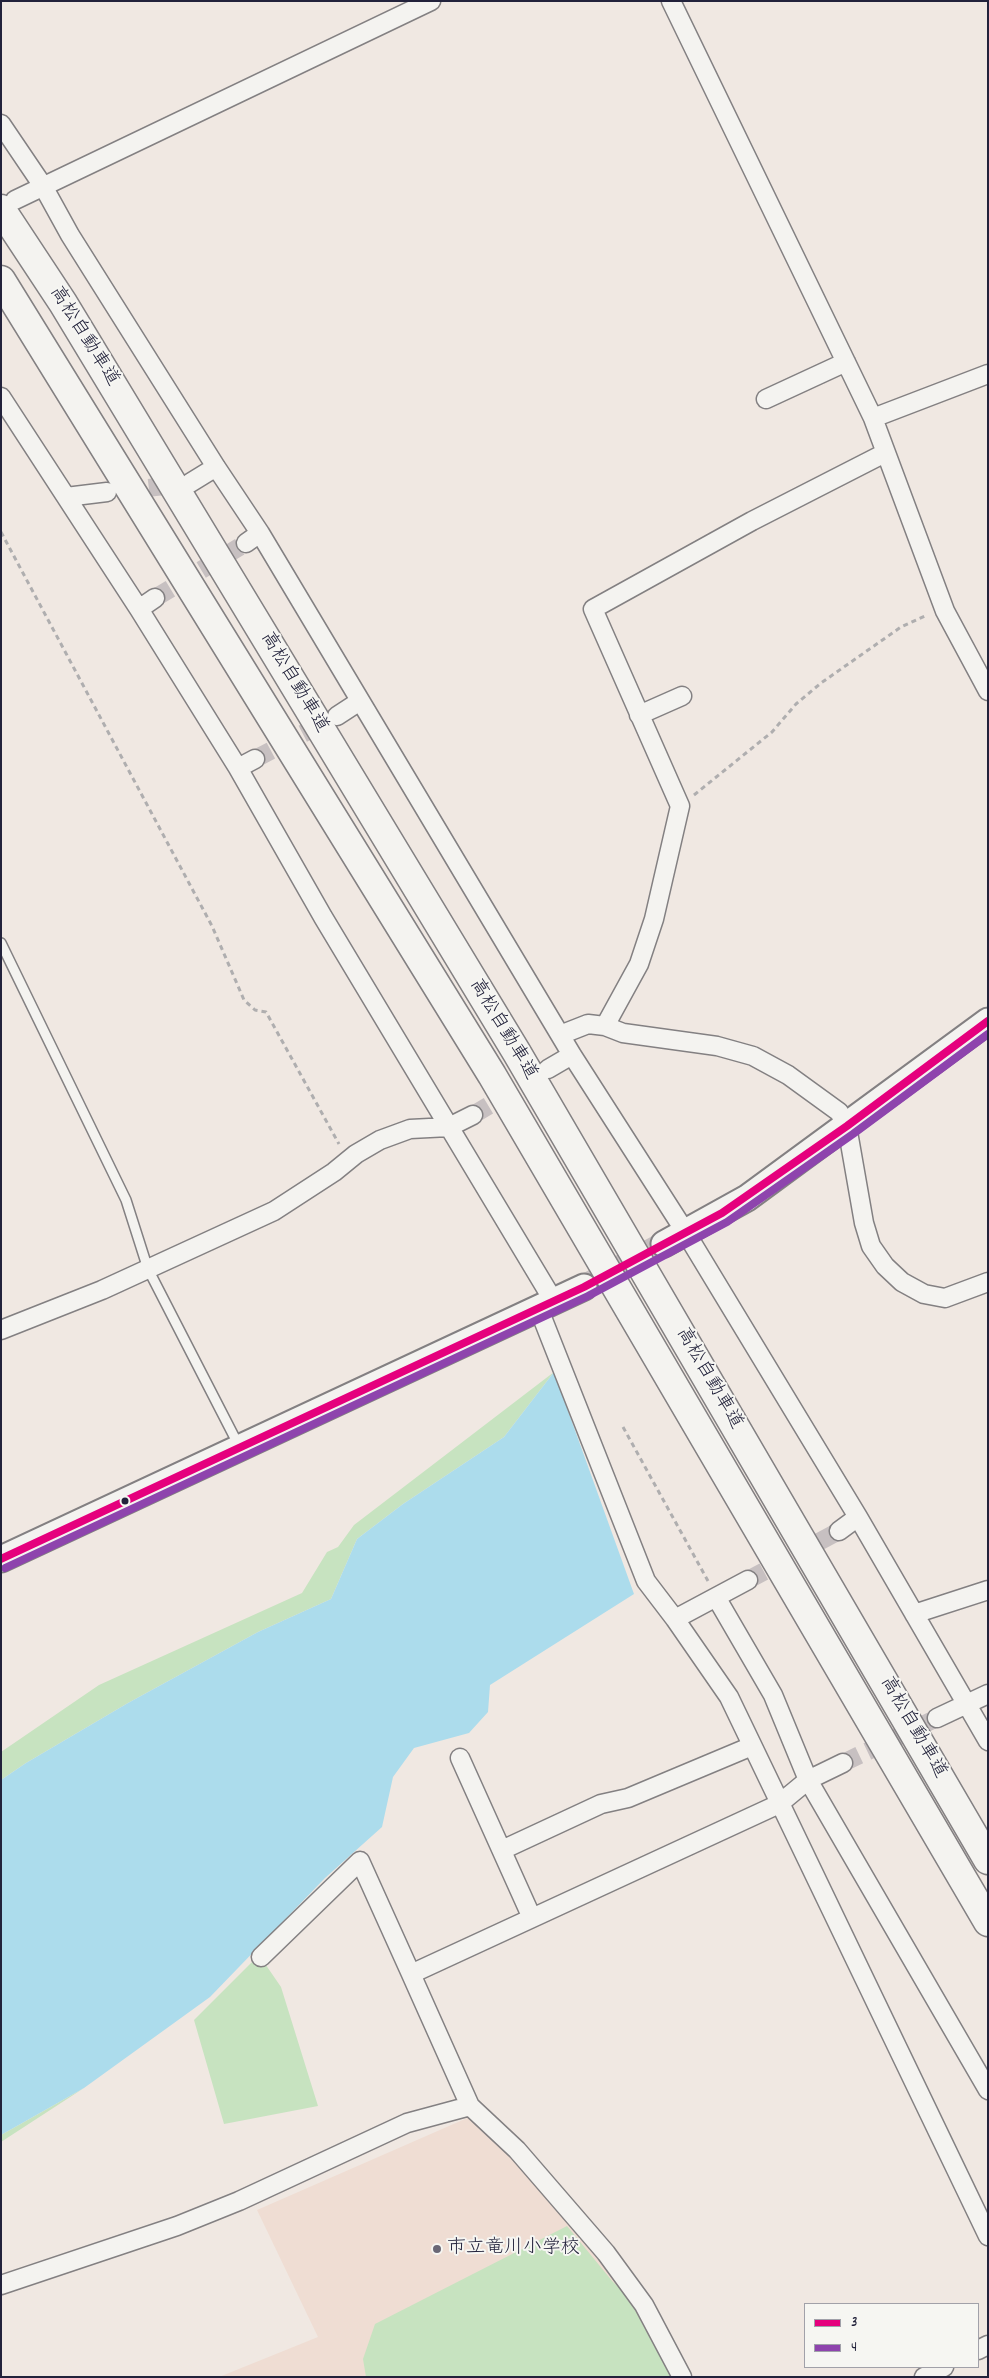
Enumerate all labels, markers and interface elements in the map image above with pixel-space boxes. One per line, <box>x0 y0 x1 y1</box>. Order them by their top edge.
street label: 高松自動車道 <box>43 283 123 391</box>
street label: 高松自動車道 <box>254 628 332 738</box>
street label: 高松自動車道 <box>463 975 541 1085</box>
street label: 高松自動車道 <box>670 1324 746 1434</box>
unlabelled marker <box>120 1496 130 1506</box>
street label: 高松自動車道 <box>874 1673 950 1783</box>
place label: 市立竜川小学校 <box>447 2238 580 2260</box>
marker: 市立竜川小学校 <box>431 2243 443 2255</box>
legend <box>804 2303 979 2368</box>
text: 3 <box>851 2312 858 2334</box>
text: 4 <box>851 2337 857 2359</box>

